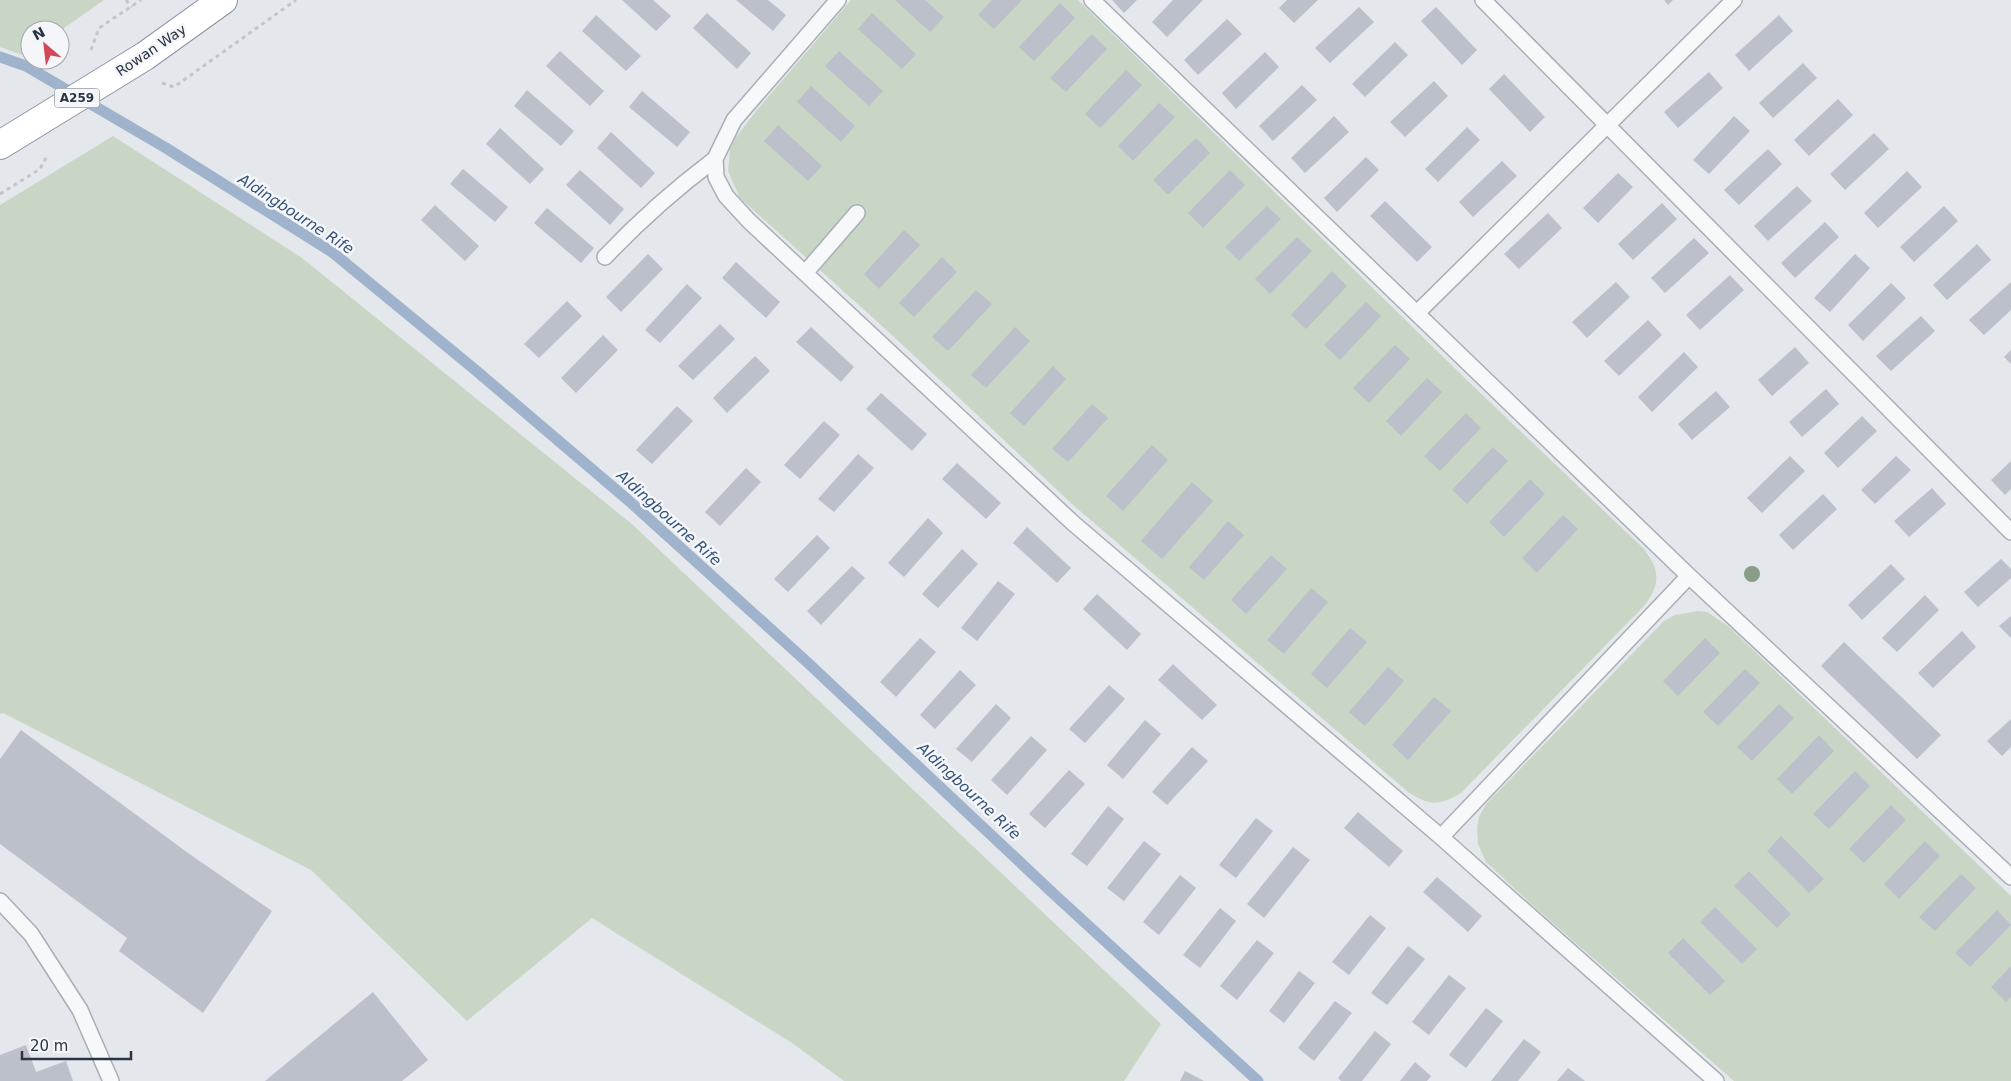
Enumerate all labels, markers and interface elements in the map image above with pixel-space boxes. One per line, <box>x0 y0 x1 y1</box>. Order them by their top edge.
north arrow <box>20 20 70 70</box>
street label: Rowan Way <box>113 21 189 79</box>
text: N <box>30 24 48 43</box>
road number: A259 <box>54 89 100 108</box>
water label: Aldingbourne Rife <box>234 169 357 258</box>
water label: Aldingbourne Rife <box>612 466 725 570</box>
water label: Aldingbourne Rife <box>913 738 1024 843</box>
scale bar <box>22 1028 131 1060</box>
text: 20 m <box>30 1037 68 1055</box>

